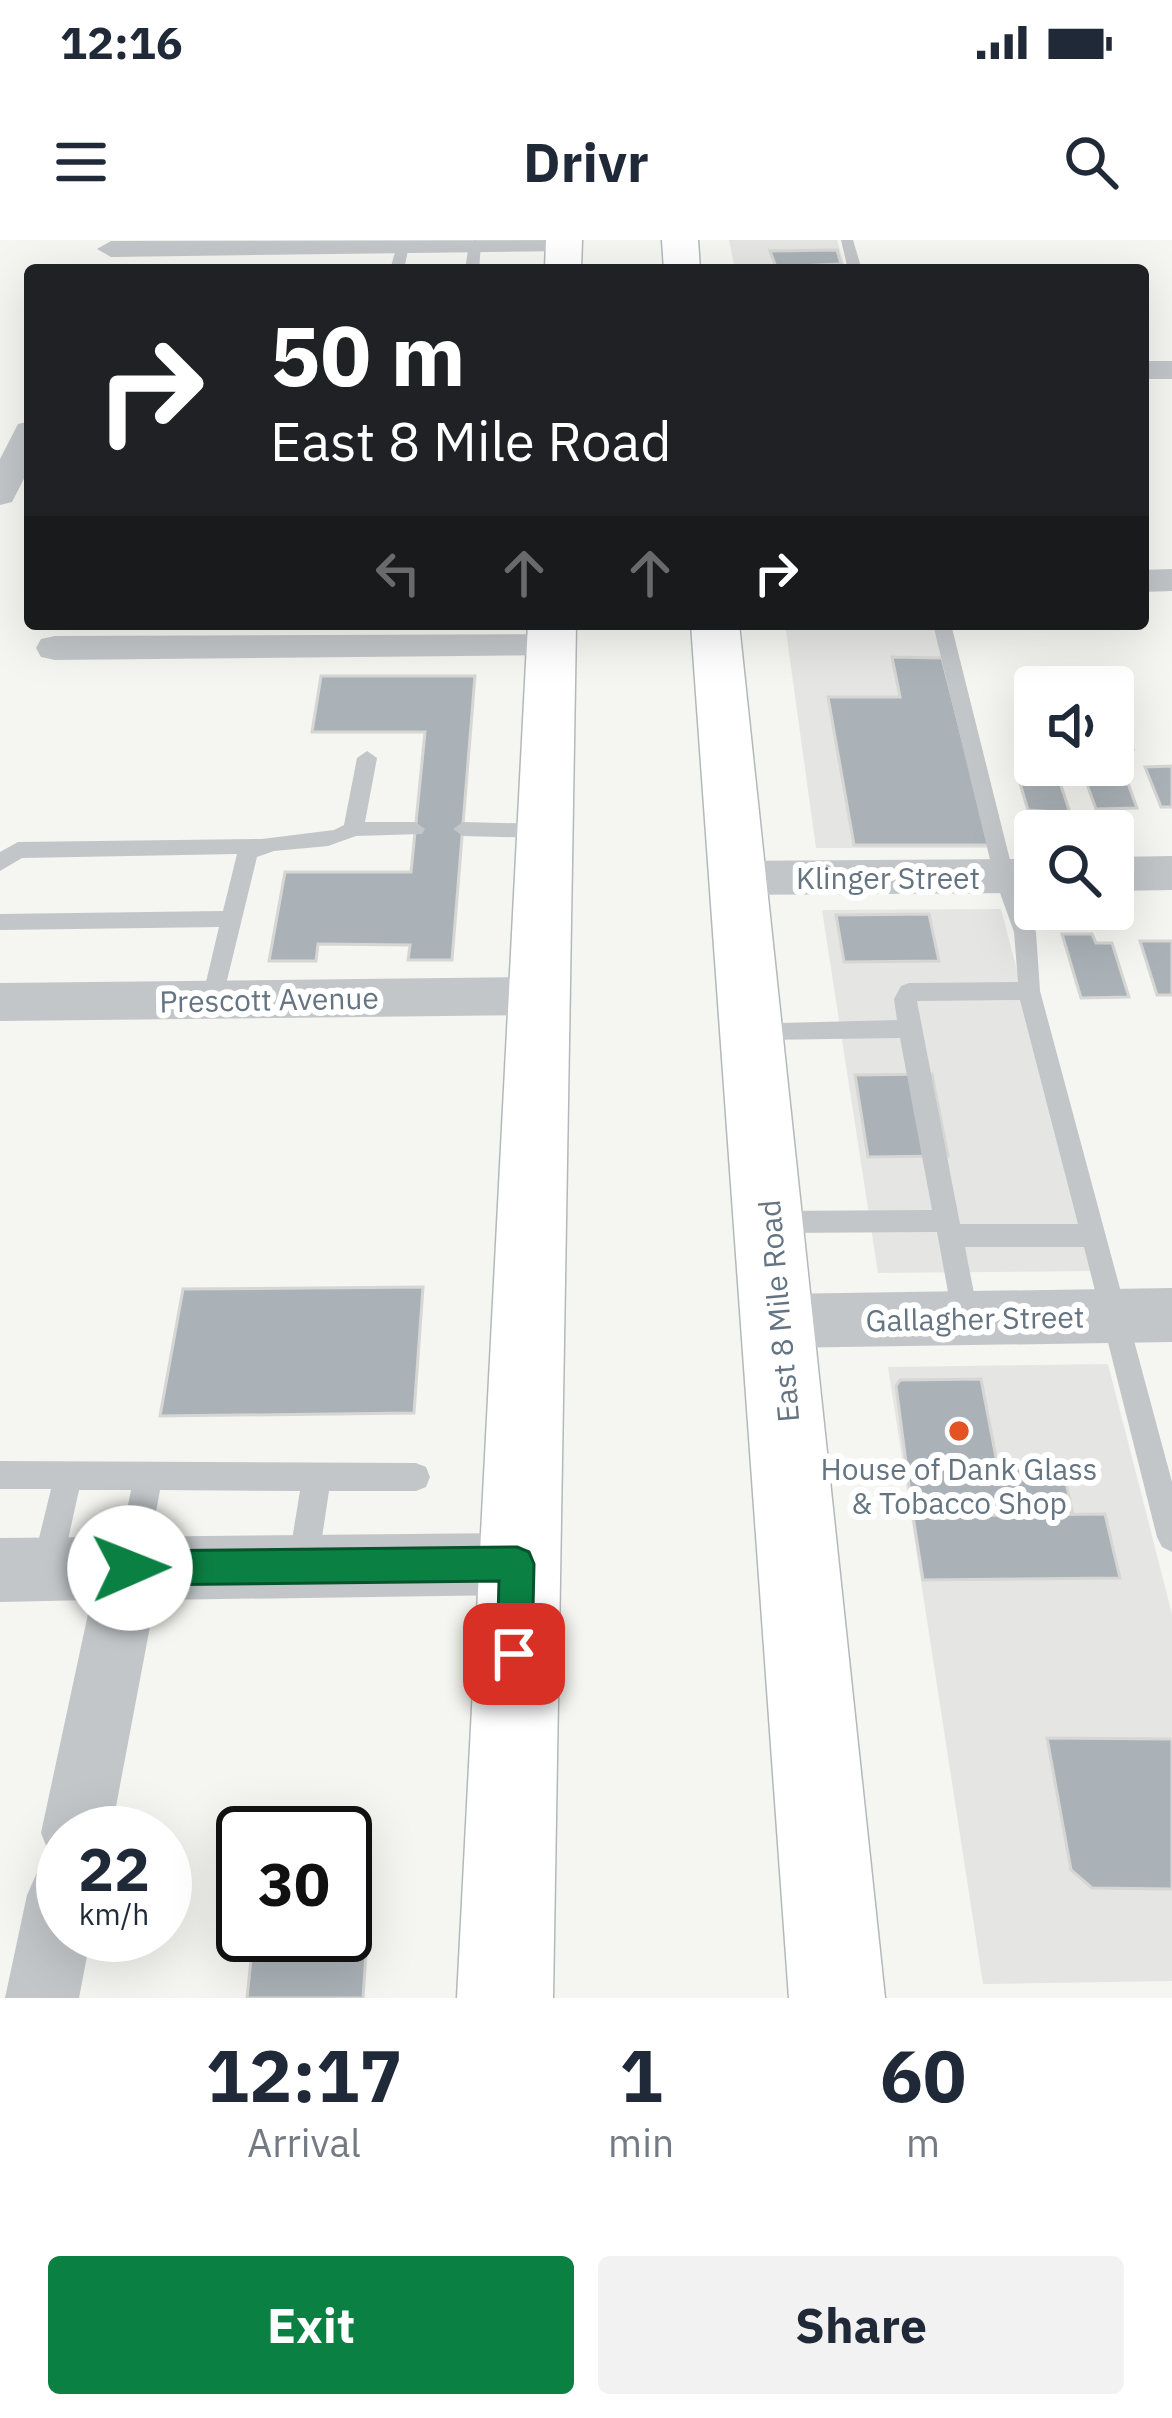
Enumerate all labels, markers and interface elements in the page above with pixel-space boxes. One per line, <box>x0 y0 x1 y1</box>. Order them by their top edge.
text: 12:16 <box>60 13 183 71</box>
text: Drivr <box>523 127 649 197</box>
icon: menu <box>48 129 114 195</box>
icon: search <box>1058 129 1124 195</box>
text: 50 m <box>270 300 466 409</box>
icon: right <box>72 312 228 468</box>
text: East 8 Mile Road <box>270 406 672 476</box>
icon: left <box>365 540 431 606</box>
icon: ahead <box>491 540 557 606</box>
icon: ahead <box>617 540 683 606</box>
icon: right <box>743 540 809 606</box>
map controls <box>1014 666 1134 930</box>
button: sound <box>1014 666 1134 786</box>
button: search <box>1014 810 1134 930</box>
street label: Klinger Street <box>796 858 980 897</box>
street label: Prescott Avenue <box>159 978 379 1020</box>
street label: East 8 Mile Road <box>749 1198 807 1424</box>
street label: Gallagher Street <box>865 1297 1085 1339</box>
marker: House of Dank Glass & Tobacco Shop <box>946 1418 972 1444</box>
place label: House of Dank Glass & Tobacco Shop <box>821 1449 1097 1522</box>
position arrow <box>67 1505 193 1631</box>
pin <box>463 1603 565 1705</box>
icon: arrive <box>481 1621 547 1687</box>
speed limit sign: 30 <box>216 1806 372 1962</box>
text: 22 <box>78 1829 150 1908</box>
text: km/h <box>79 1894 149 1933</box>
text: 12:17 <box>206 2028 402 2122</box>
text: 1 <box>619 2028 663 2122</box>
text: 60 <box>880 2028 966 2122</box>
text: Arrival <box>247 2117 361 2168</box>
text: min <box>608 2117 674 2168</box>
text: m <box>906 2117 940 2168</box>
button: Exit <box>48 2256 574 2394</box>
button: Share <box>598 2256 1124 2394</box>

